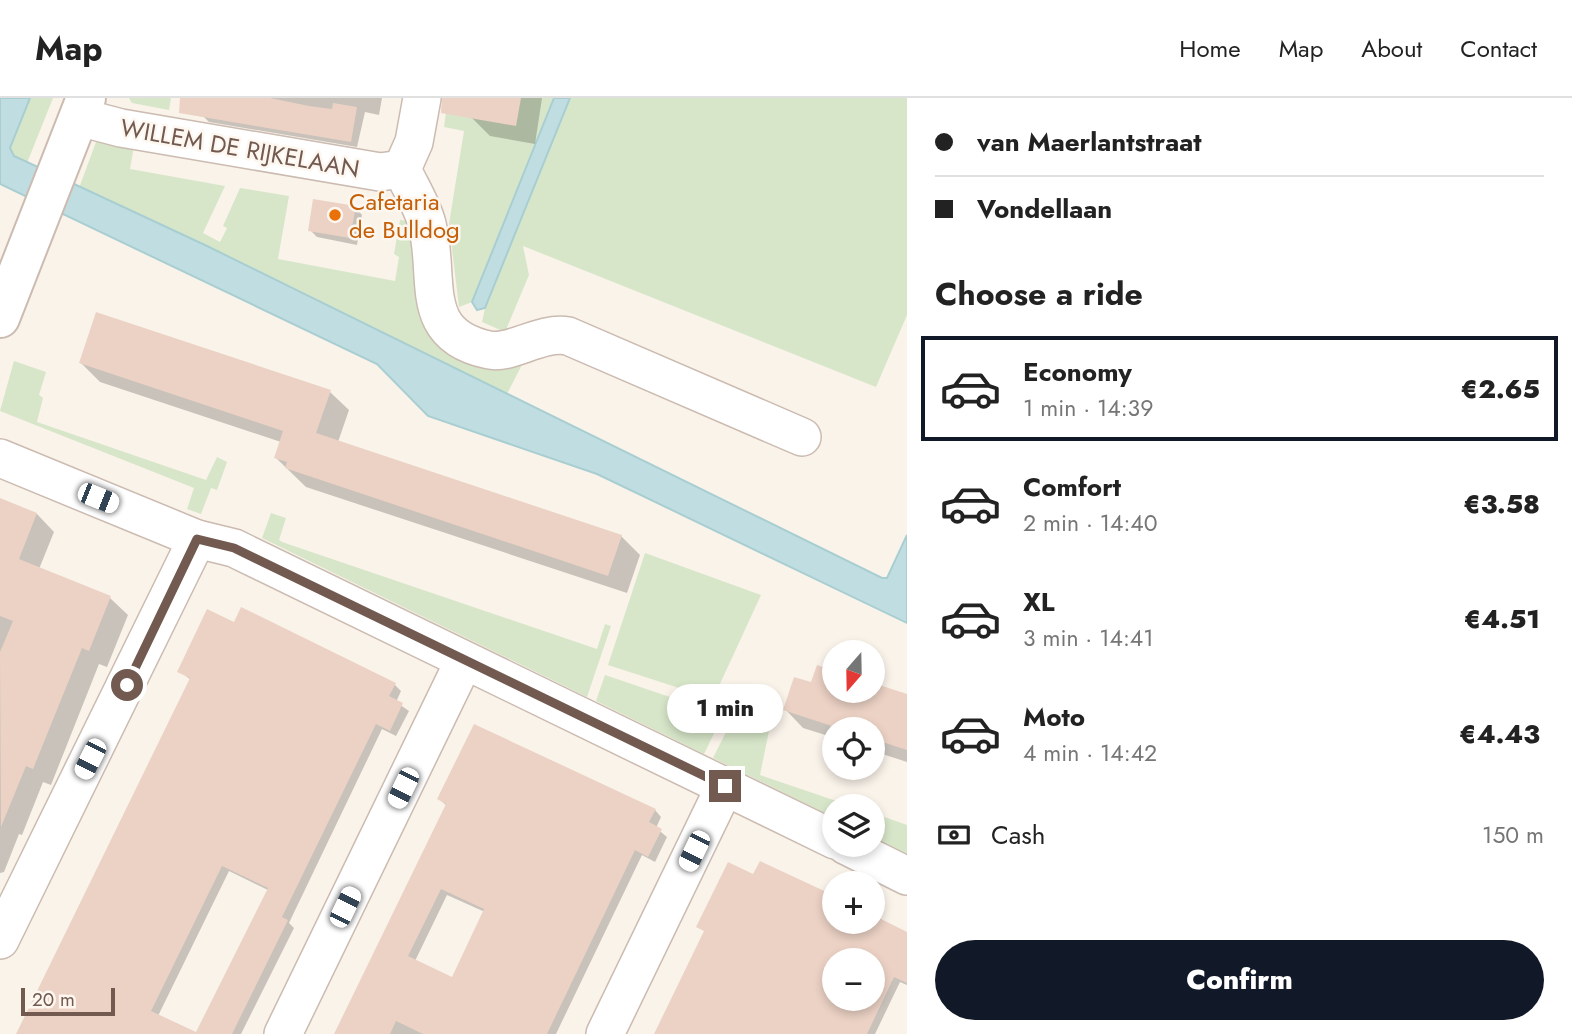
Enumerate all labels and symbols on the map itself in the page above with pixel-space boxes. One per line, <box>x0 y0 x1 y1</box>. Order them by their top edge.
street label: WILLEM DE RIJKELAAN <box>118 110 362 186</box>
place label: Cafetaria de Bulldog <box>349 184 460 247</box>
marker: Cafetaria de Bulldog <box>327 207 343 223</box>
car <box>75 480 122 516</box>
north arrow <box>822 640 886 704</box>
route start <box>111 669 143 701</box>
callout: 1 min <box>667 684 783 734</box>
car <box>72 736 109 782</box>
car <box>385 765 422 811</box>
route end <box>709 770 741 802</box>
car <box>676 828 713 874</box>
car <box>327 884 364 930</box>
scale bar <box>21 985 116 1017</box>

